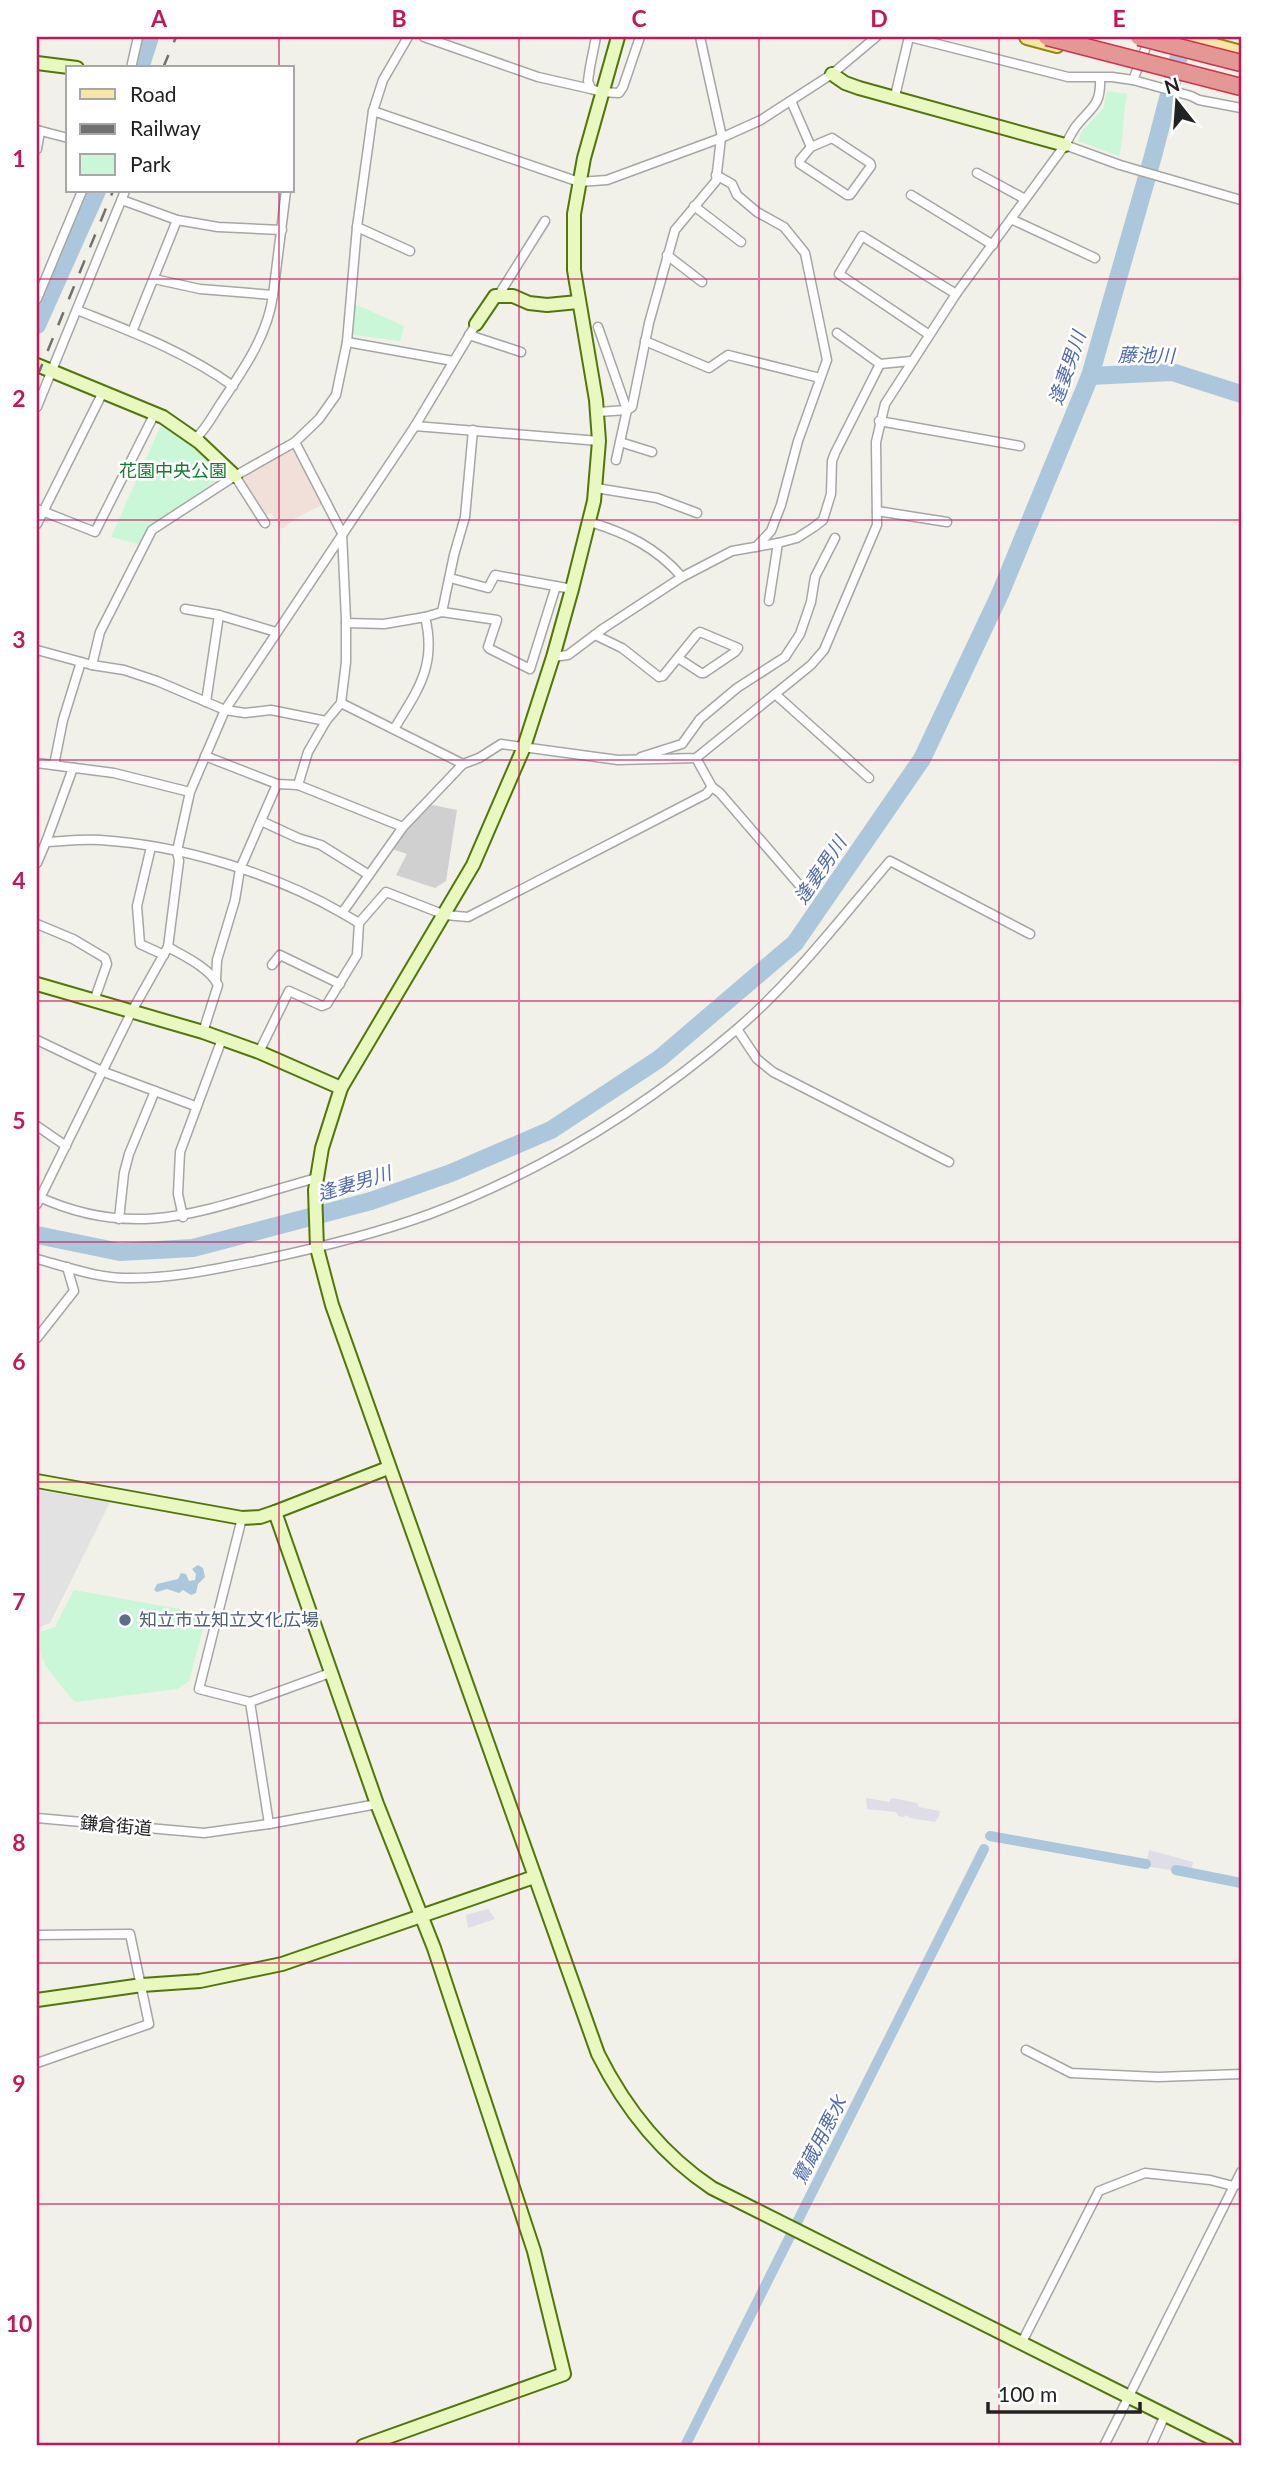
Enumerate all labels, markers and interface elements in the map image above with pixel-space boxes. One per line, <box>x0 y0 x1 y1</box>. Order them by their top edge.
text: A <box>150 4 168 32</box>
text: B <box>391 4 407 32</box>
text: C <box>631 4 647 32</box>
text: D <box>870 4 888 32</box>
text: E <box>1112 4 1126 32</box>
legend <box>66 66 294 192</box>
north arrow <box>1142 66 1212 136</box>
text: N <box>1162 72 1182 98</box>
text: Road <box>130 81 177 106</box>
text: Railway <box>130 115 201 140</box>
text: 1 <box>12 144 26 172</box>
text: Park <box>130 151 171 176</box>
water label: 逢妻男川 <box>1043 326 1090 408</box>
water label: 藤池川 <box>1117 343 1177 367</box>
text: 2 <box>12 384 26 412</box>
park label: 花園中央公園 <box>119 459 227 481</box>
text: 3 <box>12 625 26 653</box>
water label: 逢妻男川 <box>789 830 851 908</box>
text: 4 <box>12 866 26 894</box>
text: 5 <box>12 1106 26 1134</box>
water label: 逢妻男川 <box>314 1160 395 1205</box>
text: 6 <box>12 1347 26 1375</box>
text: 7 <box>12 1587 26 1615</box>
place label: 知立市立知立文化広場 <box>139 1608 319 1630</box>
marker: 知立市立知立文化広場 <box>117 1612 133 1628</box>
street label: 鎌倉街道 <box>79 1811 153 1839</box>
text: 8 <box>12 1828 26 1856</box>
text: 9 <box>12 2069 26 2097</box>
water label: 鷺蔵用悪水 <box>787 2090 851 2187</box>
text: 10 <box>6 2309 32 2337</box>
scale bar <box>988 2371 1140 2415</box>
text: 100 m <box>998 2381 1057 2406</box>

